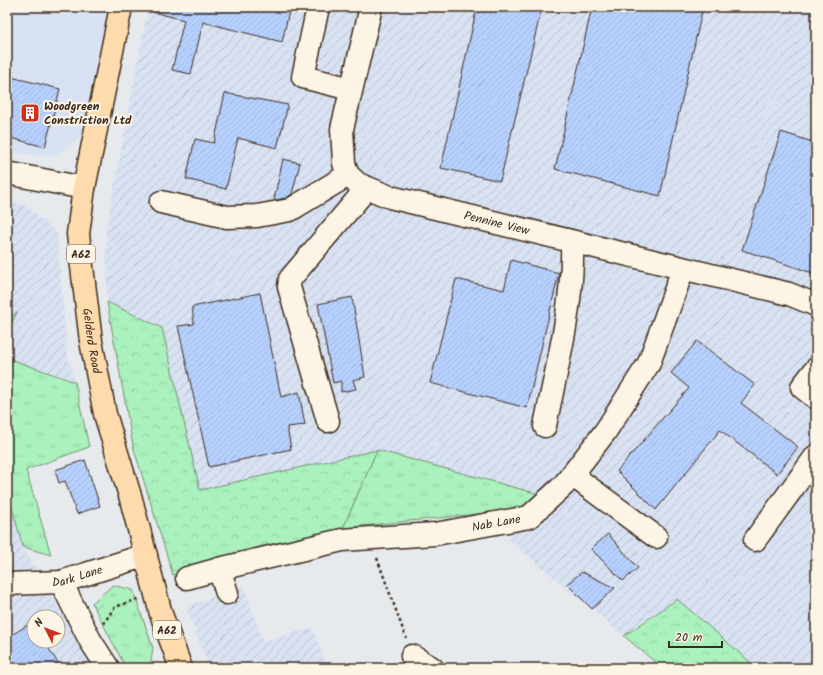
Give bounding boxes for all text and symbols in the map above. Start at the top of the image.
place label: Woodgreen Constriction Ltd [44,97,132,130]
building icon: Woodgreen Constriction Ltd [19,102,41,124]
street label: Pennine View [462,206,532,241]
road number: A62 [67,245,95,263]
street label: Gelderd Road [77,307,106,376]
street label: Nab Lane [471,510,523,537]
street label: Dark Lane [52,560,105,592]
north arrow [26,609,66,649]
text: N [30,614,48,632]
road number: A62 [153,621,181,639]
scale bar [669,623,722,649]
text: 20 m [675,628,703,647]

